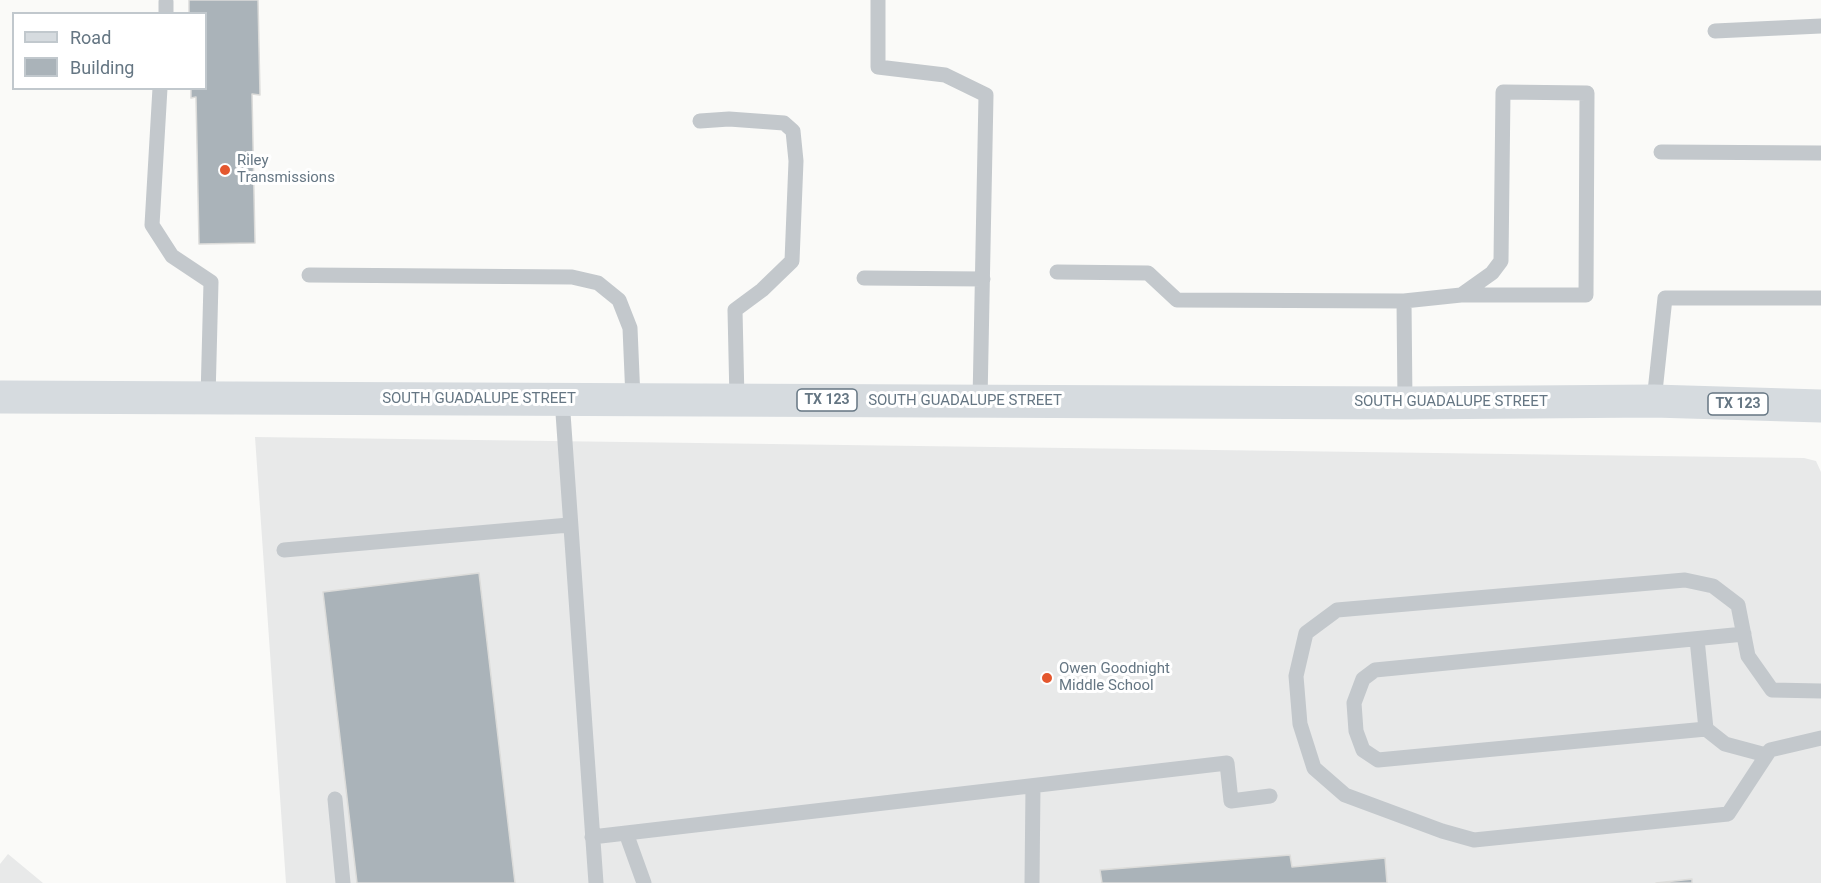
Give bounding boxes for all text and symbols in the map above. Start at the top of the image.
legend [12,12,207,90]
text: Road [70,27,111,48]
text: Building [70,57,134,78]
place label: Riley Transmissions [237,152,335,187]
marker: Riley Transmissions [218,163,232,177]
road number: TX 123 [797,389,857,411]
street label: SOUTH GUADALUPE STREET [382,390,576,408]
street label: SOUTH GUADALUPE STREET [868,392,1062,410]
street label: SOUTH GUADALUPE STREET [1354,393,1548,411]
road number: TX 123 [1708,393,1768,415]
place label: Owen Goodnight Middle School [1059,660,1170,695]
marker: Owen Goodnight Middle School [1040,671,1054,685]

